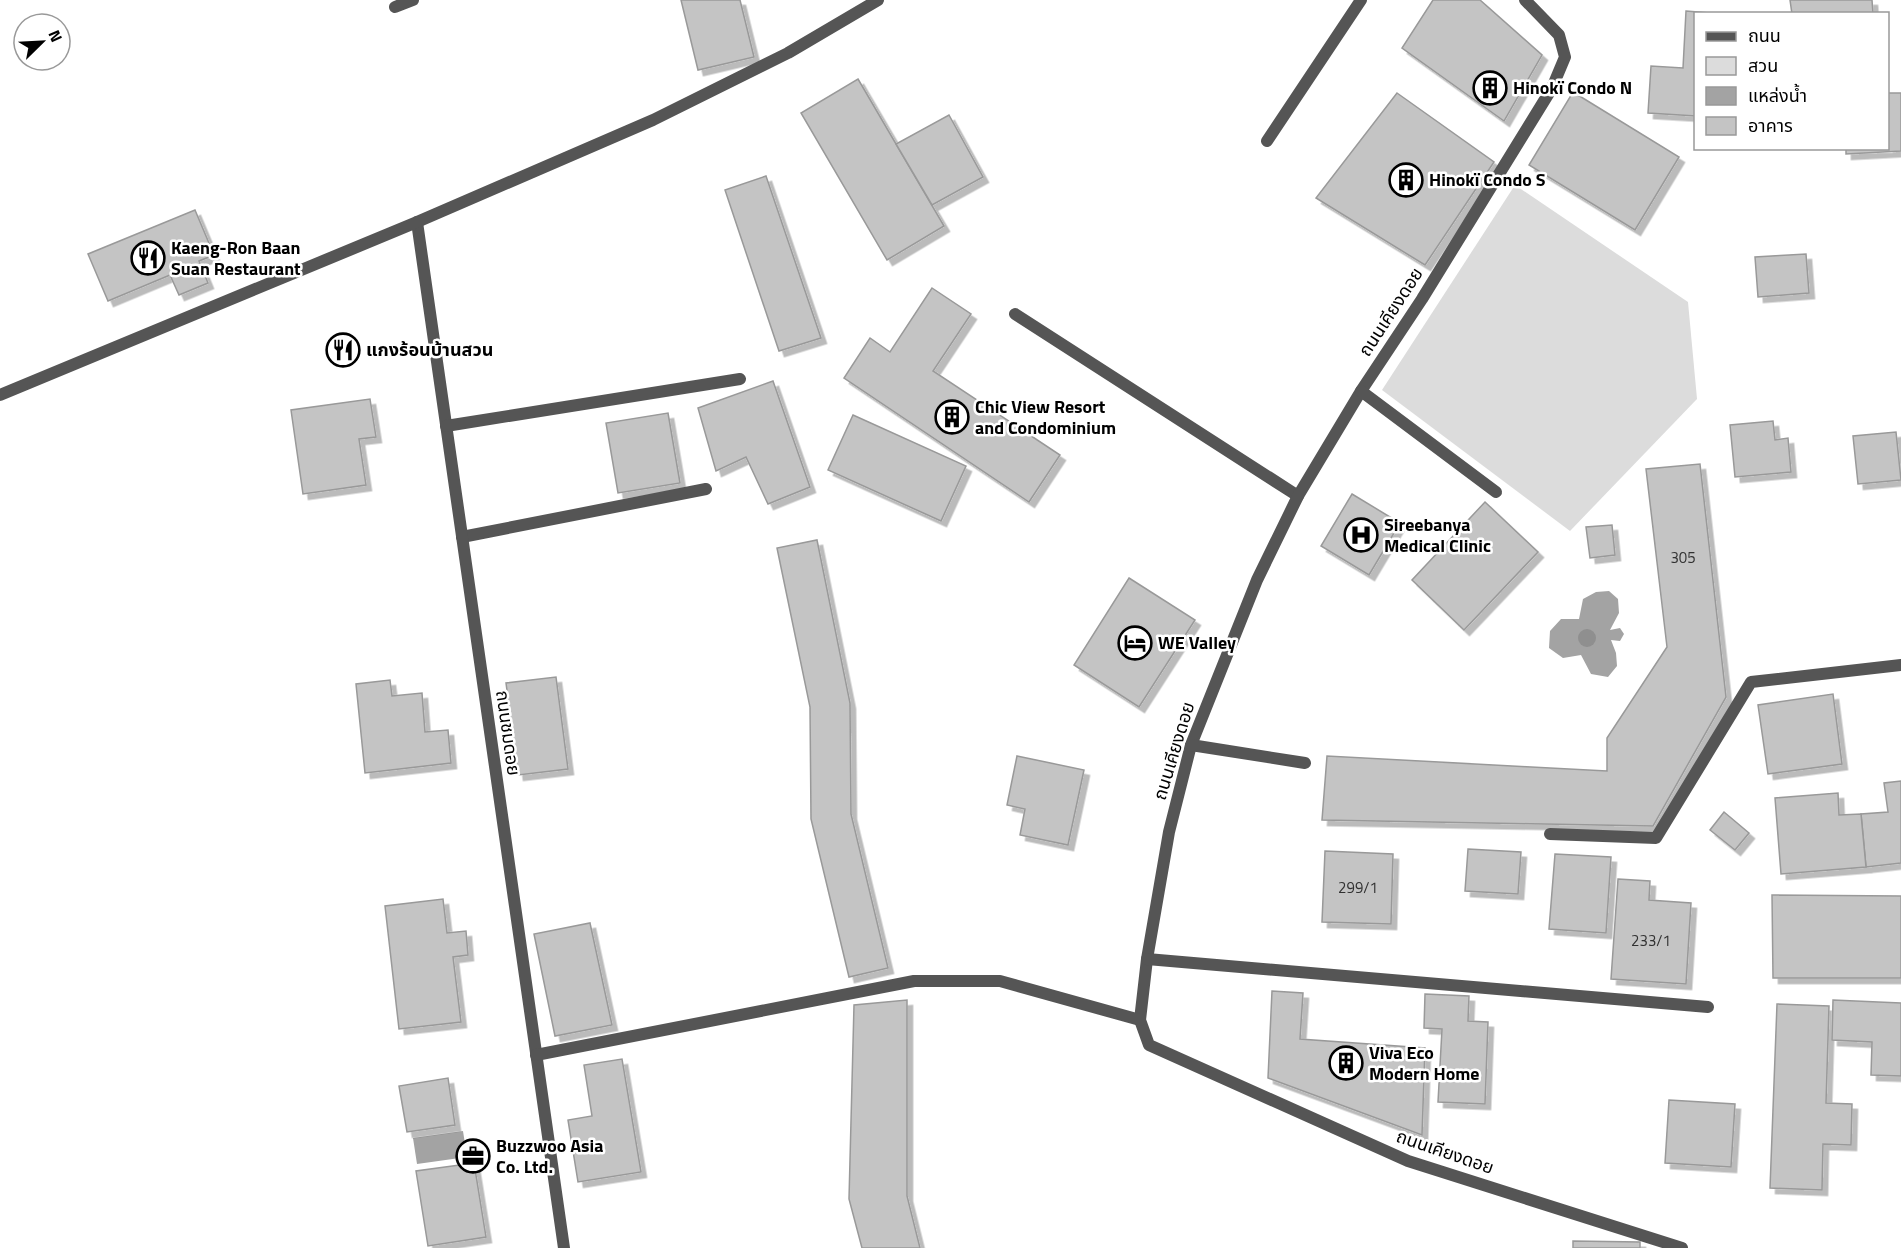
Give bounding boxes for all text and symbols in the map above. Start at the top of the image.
north arrow [12,12,72,72]
legend [1694,12,1889,150]
text: ถนน [1748,22,1781,49]
text: N [42,26,69,46]
text: สวน [1748,52,1778,79]
building icon: Hinokï Condo N [1472,70,1508,106]
place label: Hinokï Condo N [1513,74,1632,101]
text: แหล่งน้ำ [1748,82,1807,109]
text: อาคาร [1748,112,1793,139]
building icon: Hinokï Condo S [1388,162,1424,198]
place label: Hinokï Condo S [1429,166,1546,193]
place label: Kaeng-Ron Baan Suan Restaurant [171,234,301,282]
restaurant icon: Kaeng-Ron Baan Suan Restaurant [130,240,166,276]
street label: ถนนเคียงดอย [1352,262,1430,362]
restaurant icon: แกงร้อนบ้านสวน [325,332,361,368]
place label: แกงร้อนบ้านสวน [366,336,493,363]
place label: Chic View Resort and Condominium [975,393,1116,441]
building icon: Chic View Resort and Condominium [934,399,970,435]
place label: Sireebanya Medical Clinic [1384,511,1491,559]
hospital icon: Sireebanya Medical Clinic [1343,517,1379,553]
house number: 305 [1670,546,1696,569]
hotel icon: WE Valley [1117,625,1153,661]
place label: WE Valley [1158,629,1236,656]
street label: ถนนชมดอย [489,688,528,777]
street label: ถนนเคียงดอย [1146,698,1201,803]
house number: 299/1 [1338,876,1378,899]
house number: 233/1 [1631,929,1671,952]
place label: Viva Eco Modern Home [1369,1039,1480,1087]
building icon: Viva Eco Modern Home [1328,1045,1364,1081]
street label: ถนนเคียงดอย [1393,1122,1498,1181]
place label: Buzzwoo Asia Co. Ltd. [496,1132,603,1180]
office icon: Buzzwoo Asia Co. Ltd. [455,1138,491,1174]

